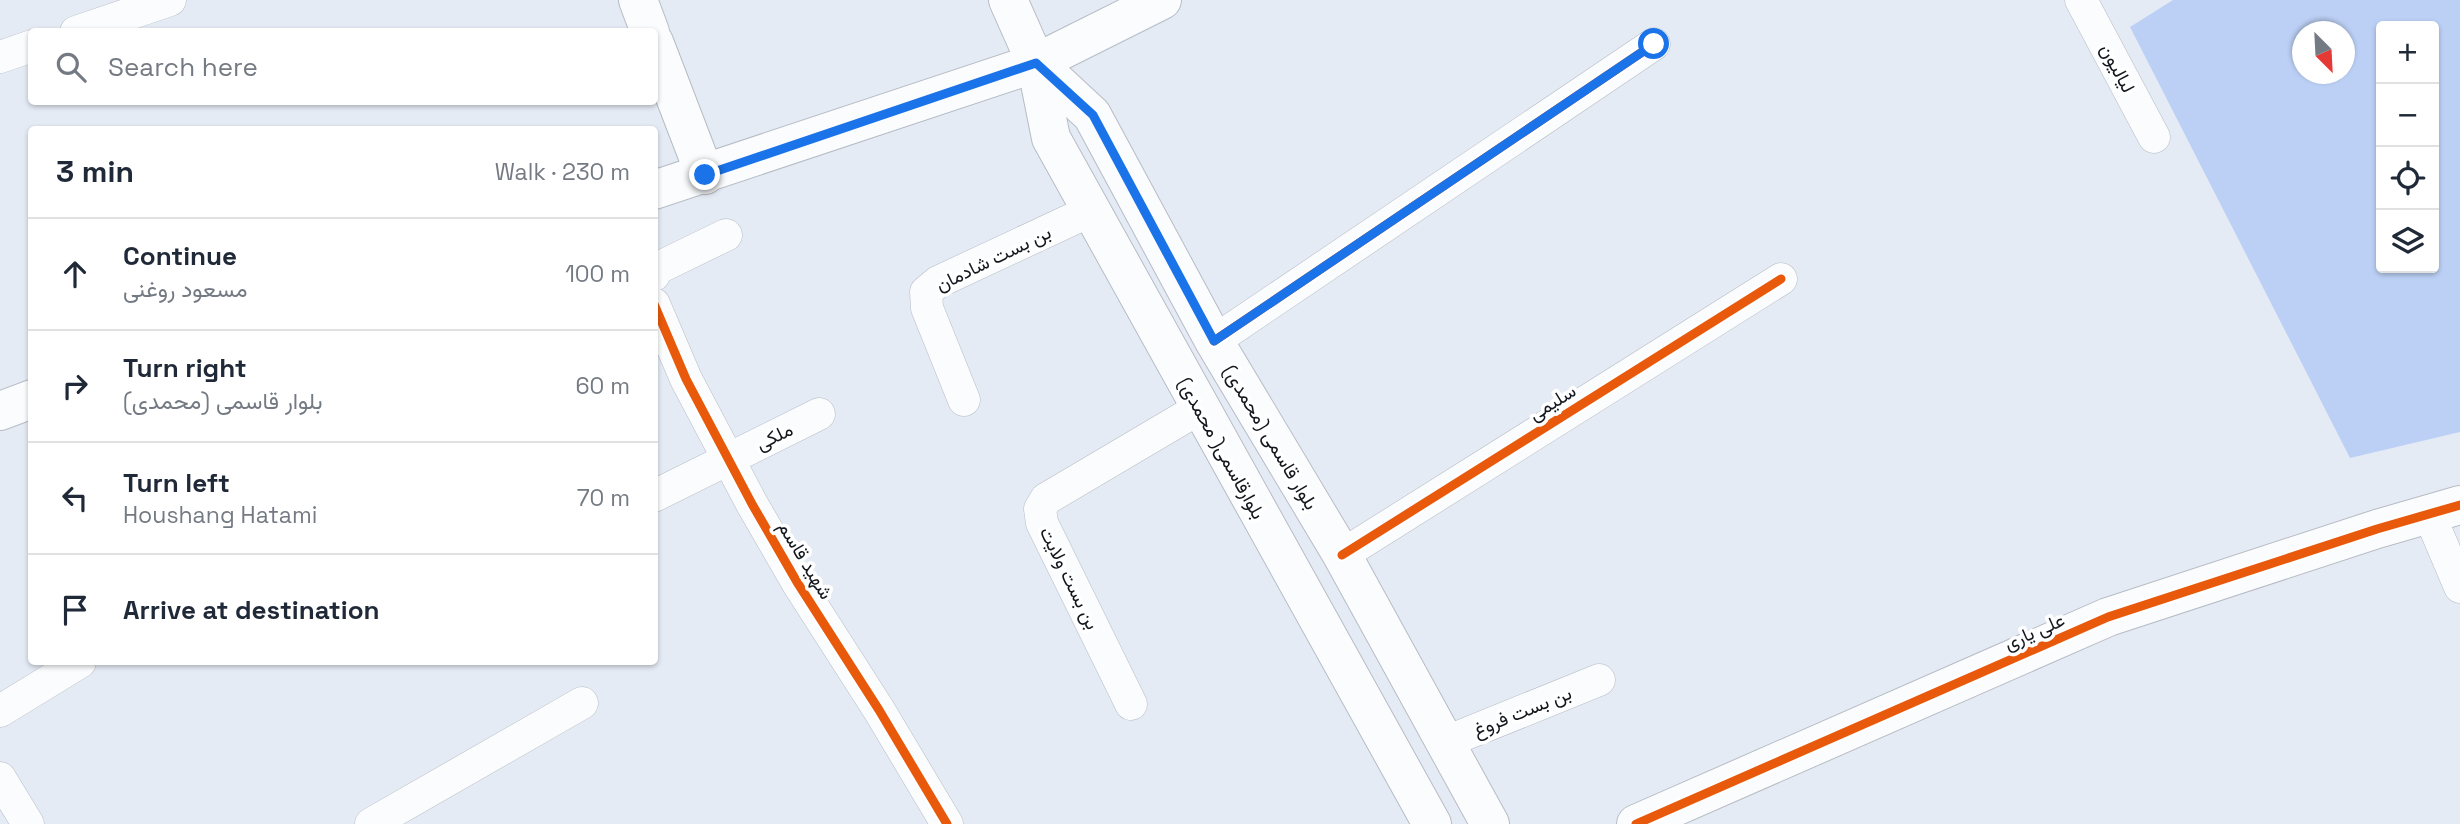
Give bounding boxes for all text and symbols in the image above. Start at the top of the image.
north arrow [2292,21,2355,84]
map controls [2376,21,2439,273]
button: + [2376,21,2439,84]
search box [28,28,658,105]
route start [1638,28,1669,59]
street label: لیالیون [2094,39,2141,97]
icon: search [52,48,90,86]
text: Search here [108,50,258,84]
button: − [2376,84,2439,147]
button: locate [2376,147,2439,210]
text: 3 min [56,152,134,191]
text: Walk · 230 m [495,157,630,187]
route end [689,159,720,190]
button: layers [2376,210,2439,273]
street label: بن بست شادمان [931,220,1055,297]
text: Continue [123,239,237,273]
icon: ahead [56,255,94,293]
text: 100 m [565,259,630,289]
text: مسعود روغنی [123,274,247,304]
text: Turn right [123,351,247,385]
street label: بلوار قاسمی (محمدی) [1217,360,1324,514]
icon: right [56,367,94,405]
text: 60 m [575,371,630,401]
street label: بلوارقاسمی( محمدی) [1172,373,1271,524]
street label: سلیمی [1524,378,1581,427]
text: بلوار قاسمی (محمدی) [123,386,322,416]
street label: ملکی [752,417,797,456]
text: Turn left [123,466,230,500]
icon: left [56,479,94,517]
text: 70 m [577,483,630,513]
text: Houshang Hatami [123,500,317,530]
street label: شهید قاسم [772,517,839,604]
street label: بن بست ولایت [1034,523,1105,634]
icon: arrive [56,591,94,629]
text: Arrive at destination [123,593,380,627]
street label: علی یاری [2000,607,2069,656]
street label: بن بست فروغ [1469,680,1575,743]

